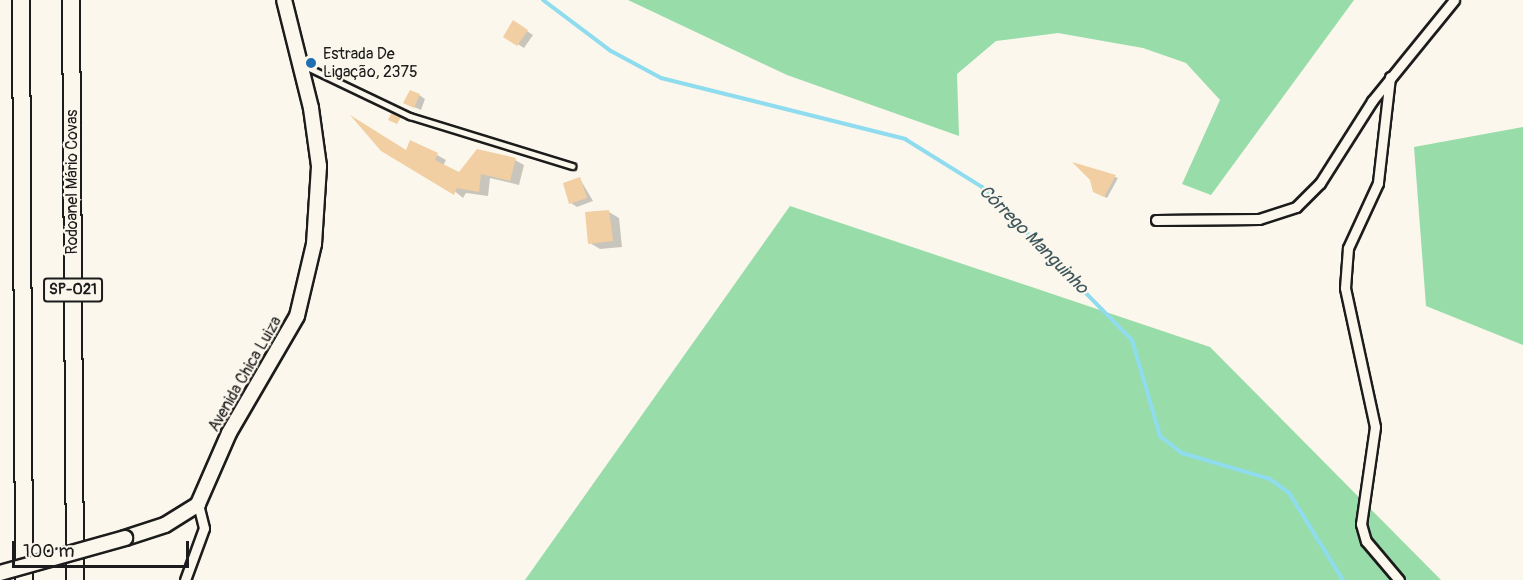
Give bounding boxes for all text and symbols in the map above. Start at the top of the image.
place label: Estrada De Ligação, 2375 [323,44,418,82]
marker: Estrada De Ligação, 2375 [304,56,318,70]
street label: Rodoanel Mário Covas [62,109,82,255]
water label: Córrego Manguinho [974,181,1092,299]
road number: SP-021 [43,278,103,302]
street label: Avenida Chica Luiza [204,313,286,435]
scale bar [15,529,192,567]
text: 100 m [23,540,75,563]

